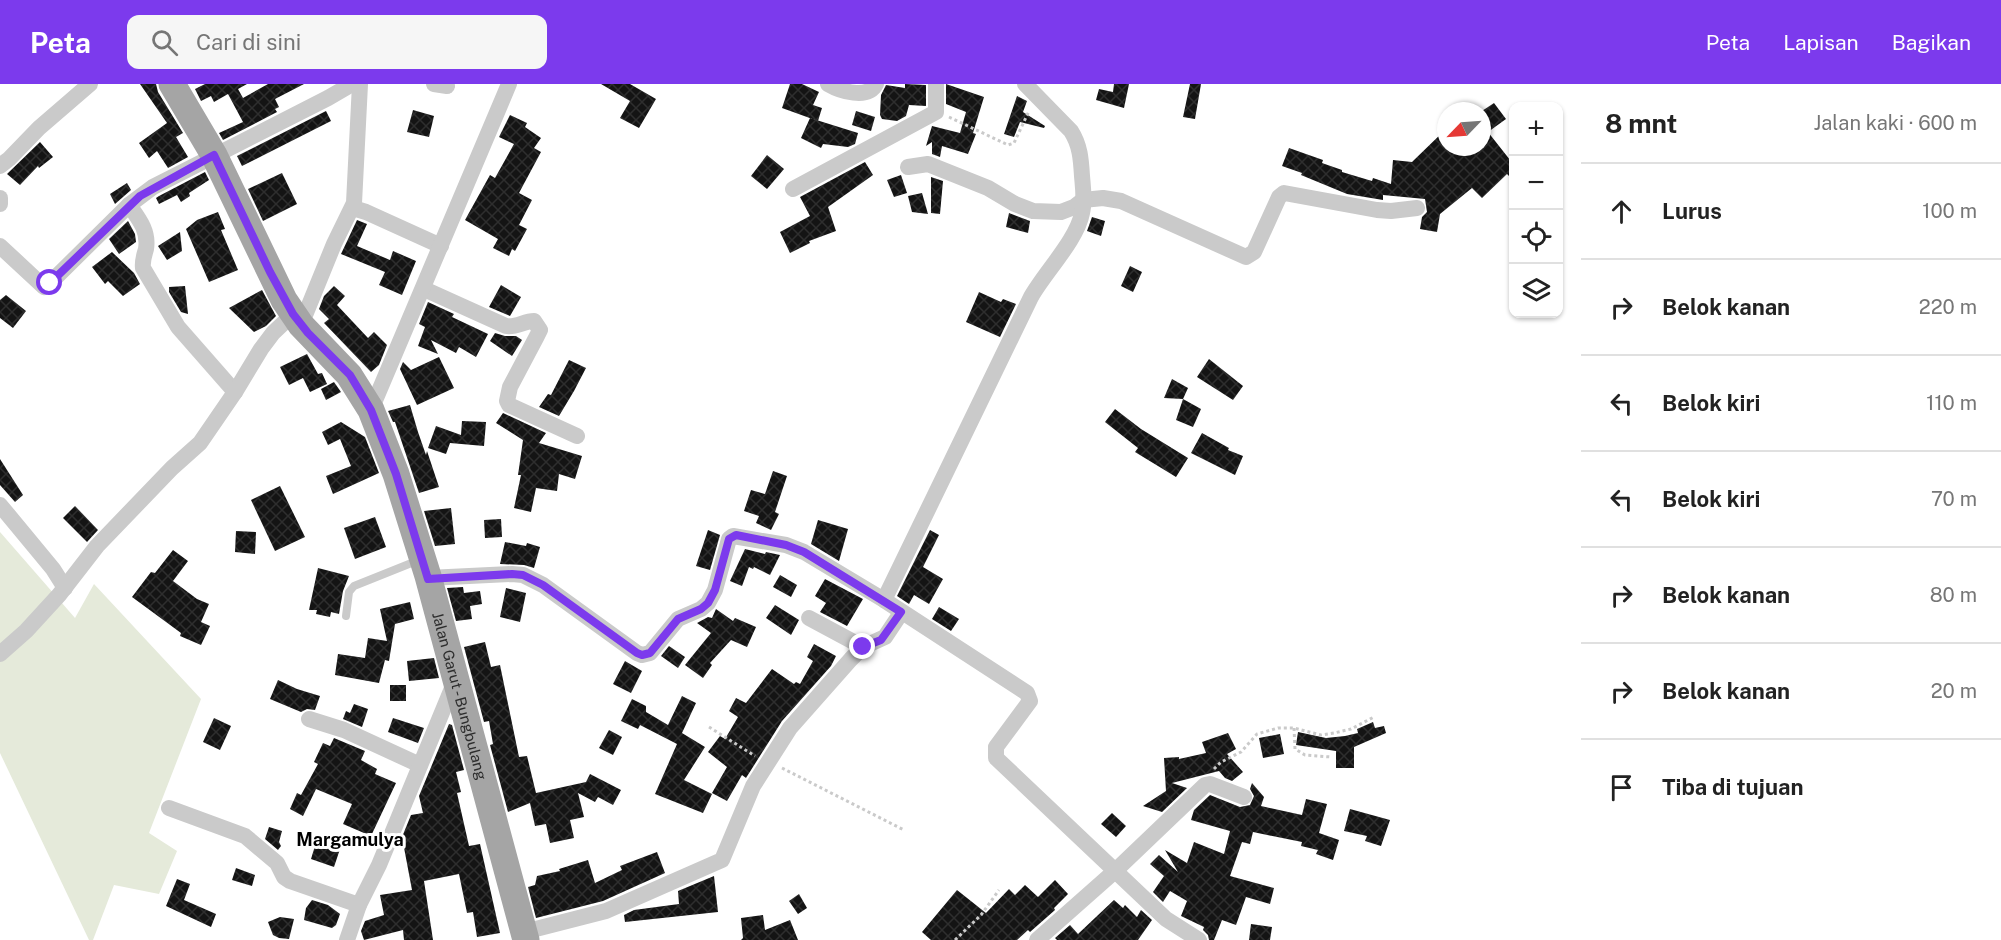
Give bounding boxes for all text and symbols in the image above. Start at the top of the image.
search box [127,15,547,69]
text: Peta [30,26,91,59]
icon: search [148,26,181,59]
text: Cari di sini [196,29,301,55]
text: Peta [1706,30,1750,55]
text: Lapisan [1783,30,1859,55]
text: Bagikan [1892,30,1971,55]
north arrow [1437,102,1491,156]
map controls [1509,102,1563,318]
button: + [1509,102,1563,156]
text: 8 mnt [1605,108,1677,139]
text: Jalan kaki · 600 m [1814,111,1977,135]
button: − [1509,156,1563,210]
icon: ahead [1605,195,1638,228]
text: Lurus [1662,198,1722,224]
text: 100 m [1922,199,1977,223]
button: locate [1509,210,1563,264]
button: layers [1509,264,1563,318]
route start [36,269,62,295]
icon: right [1605,291,1638,324]
text: Belok kanan [1662,294,1790,320]
text: 220 m [1919,295,1977,319]
icon: left [1605,387,1638,420]
text: Belok kiri [1662,390,1760,416]
text: 110 m [1926,391,1977,415]
icon: left [1605,483,1638,516]
text: Belok kiri [1662,486,1760,512]
text: 70 m [1931,487,1977,511]
icon: right [1605,579,1638,612]
text: Belok kanan [1662,582,1790,608]
text: 80 m [1930,583,1977,607]
street label: Jalan Garut - Bungbulang [430,610,491,782]
route end [849,633,875,659]
icon: right [1605,675,1638,708]
text: Belok kanan [1662,678,1790,704]
text: 20 m [1931,679,1977,703]
icon: arrive [1605,771,1638,804]
text: Tiba di tujuan [1662,774,1803,800]
district label: Margamulya [296,829,404,850]

